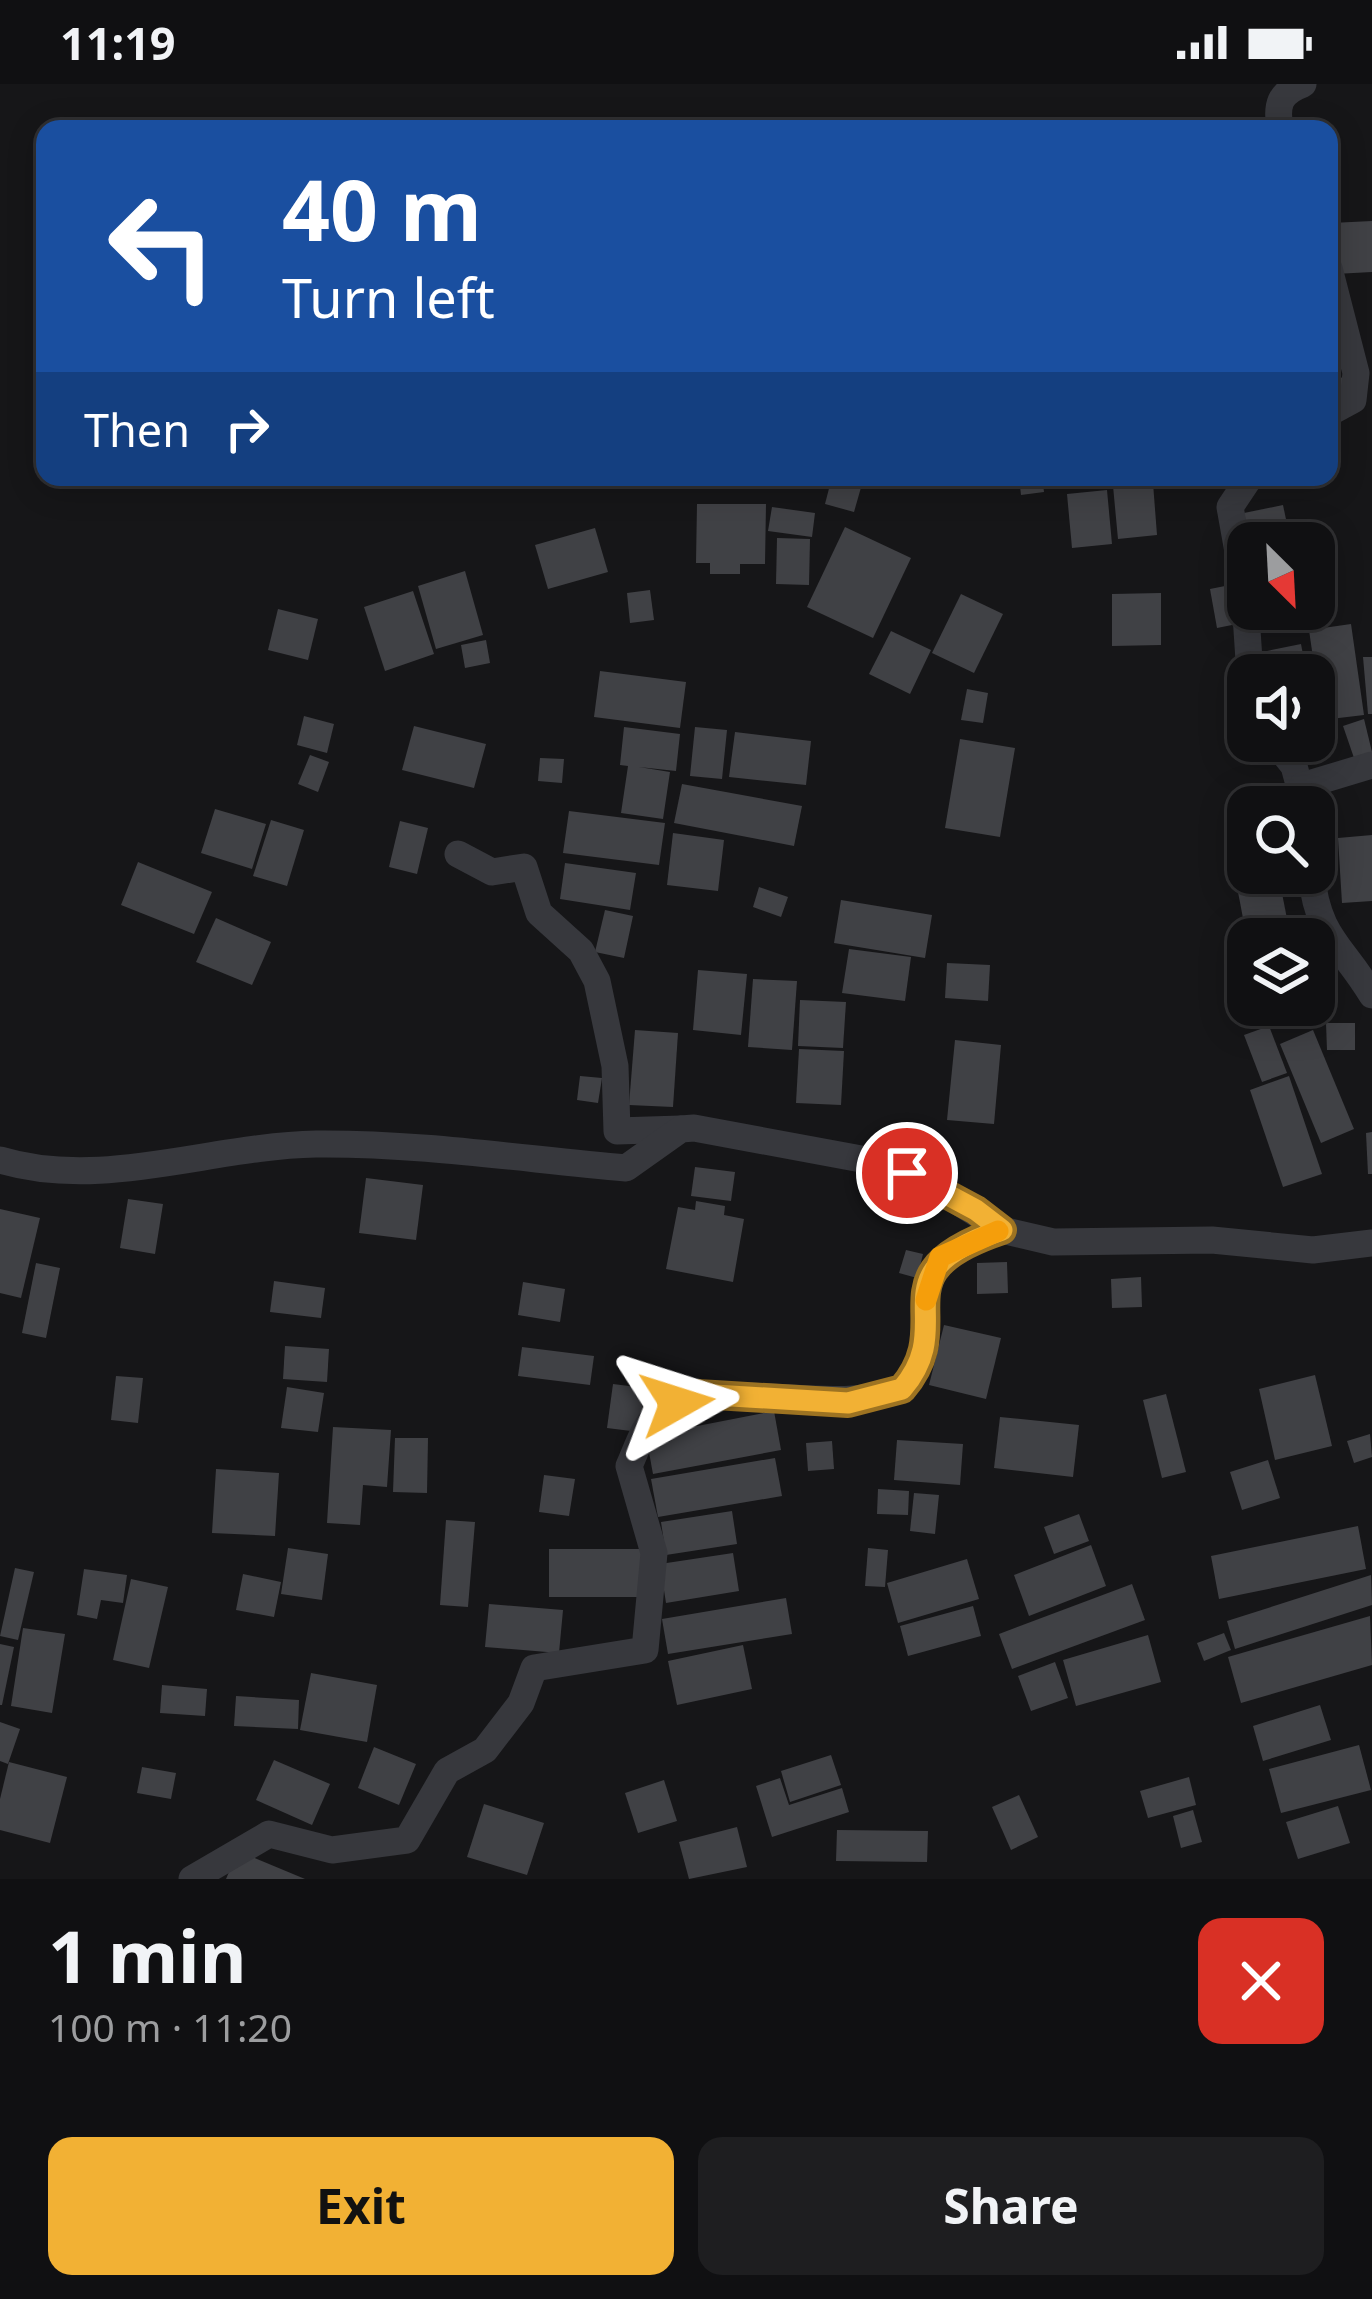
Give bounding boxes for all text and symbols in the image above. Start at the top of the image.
text: 11:19 [60,12,176,73]
text: 40 m [282,151,482,266]
icon: left [84,168,240,324]
text: Turn left [282,260,495,334]
icon: right [214,396,280,462]
text: Then [84,399,190,460]
north arrow [1227,522,1335,630]
map controls [1227,522,1335,1026]
button: sound [1227,654,1335,762]
button: search [1227,786,1335,894]
button: layers [1227,918,1335,1026]
pin [856,1122,958,1224]
icon: arrive [874,1140,940,1206]
position arrow [614,1340,740,1466]
text: 1 min [48,1906,246,2004]
button: close [1198,1918,1324,2044]
text: 100 m · 11:20 [48,2000,292,2053]
button: Exit [48,2137,674,2275]
button: Share [698,2137,1324,2275]

